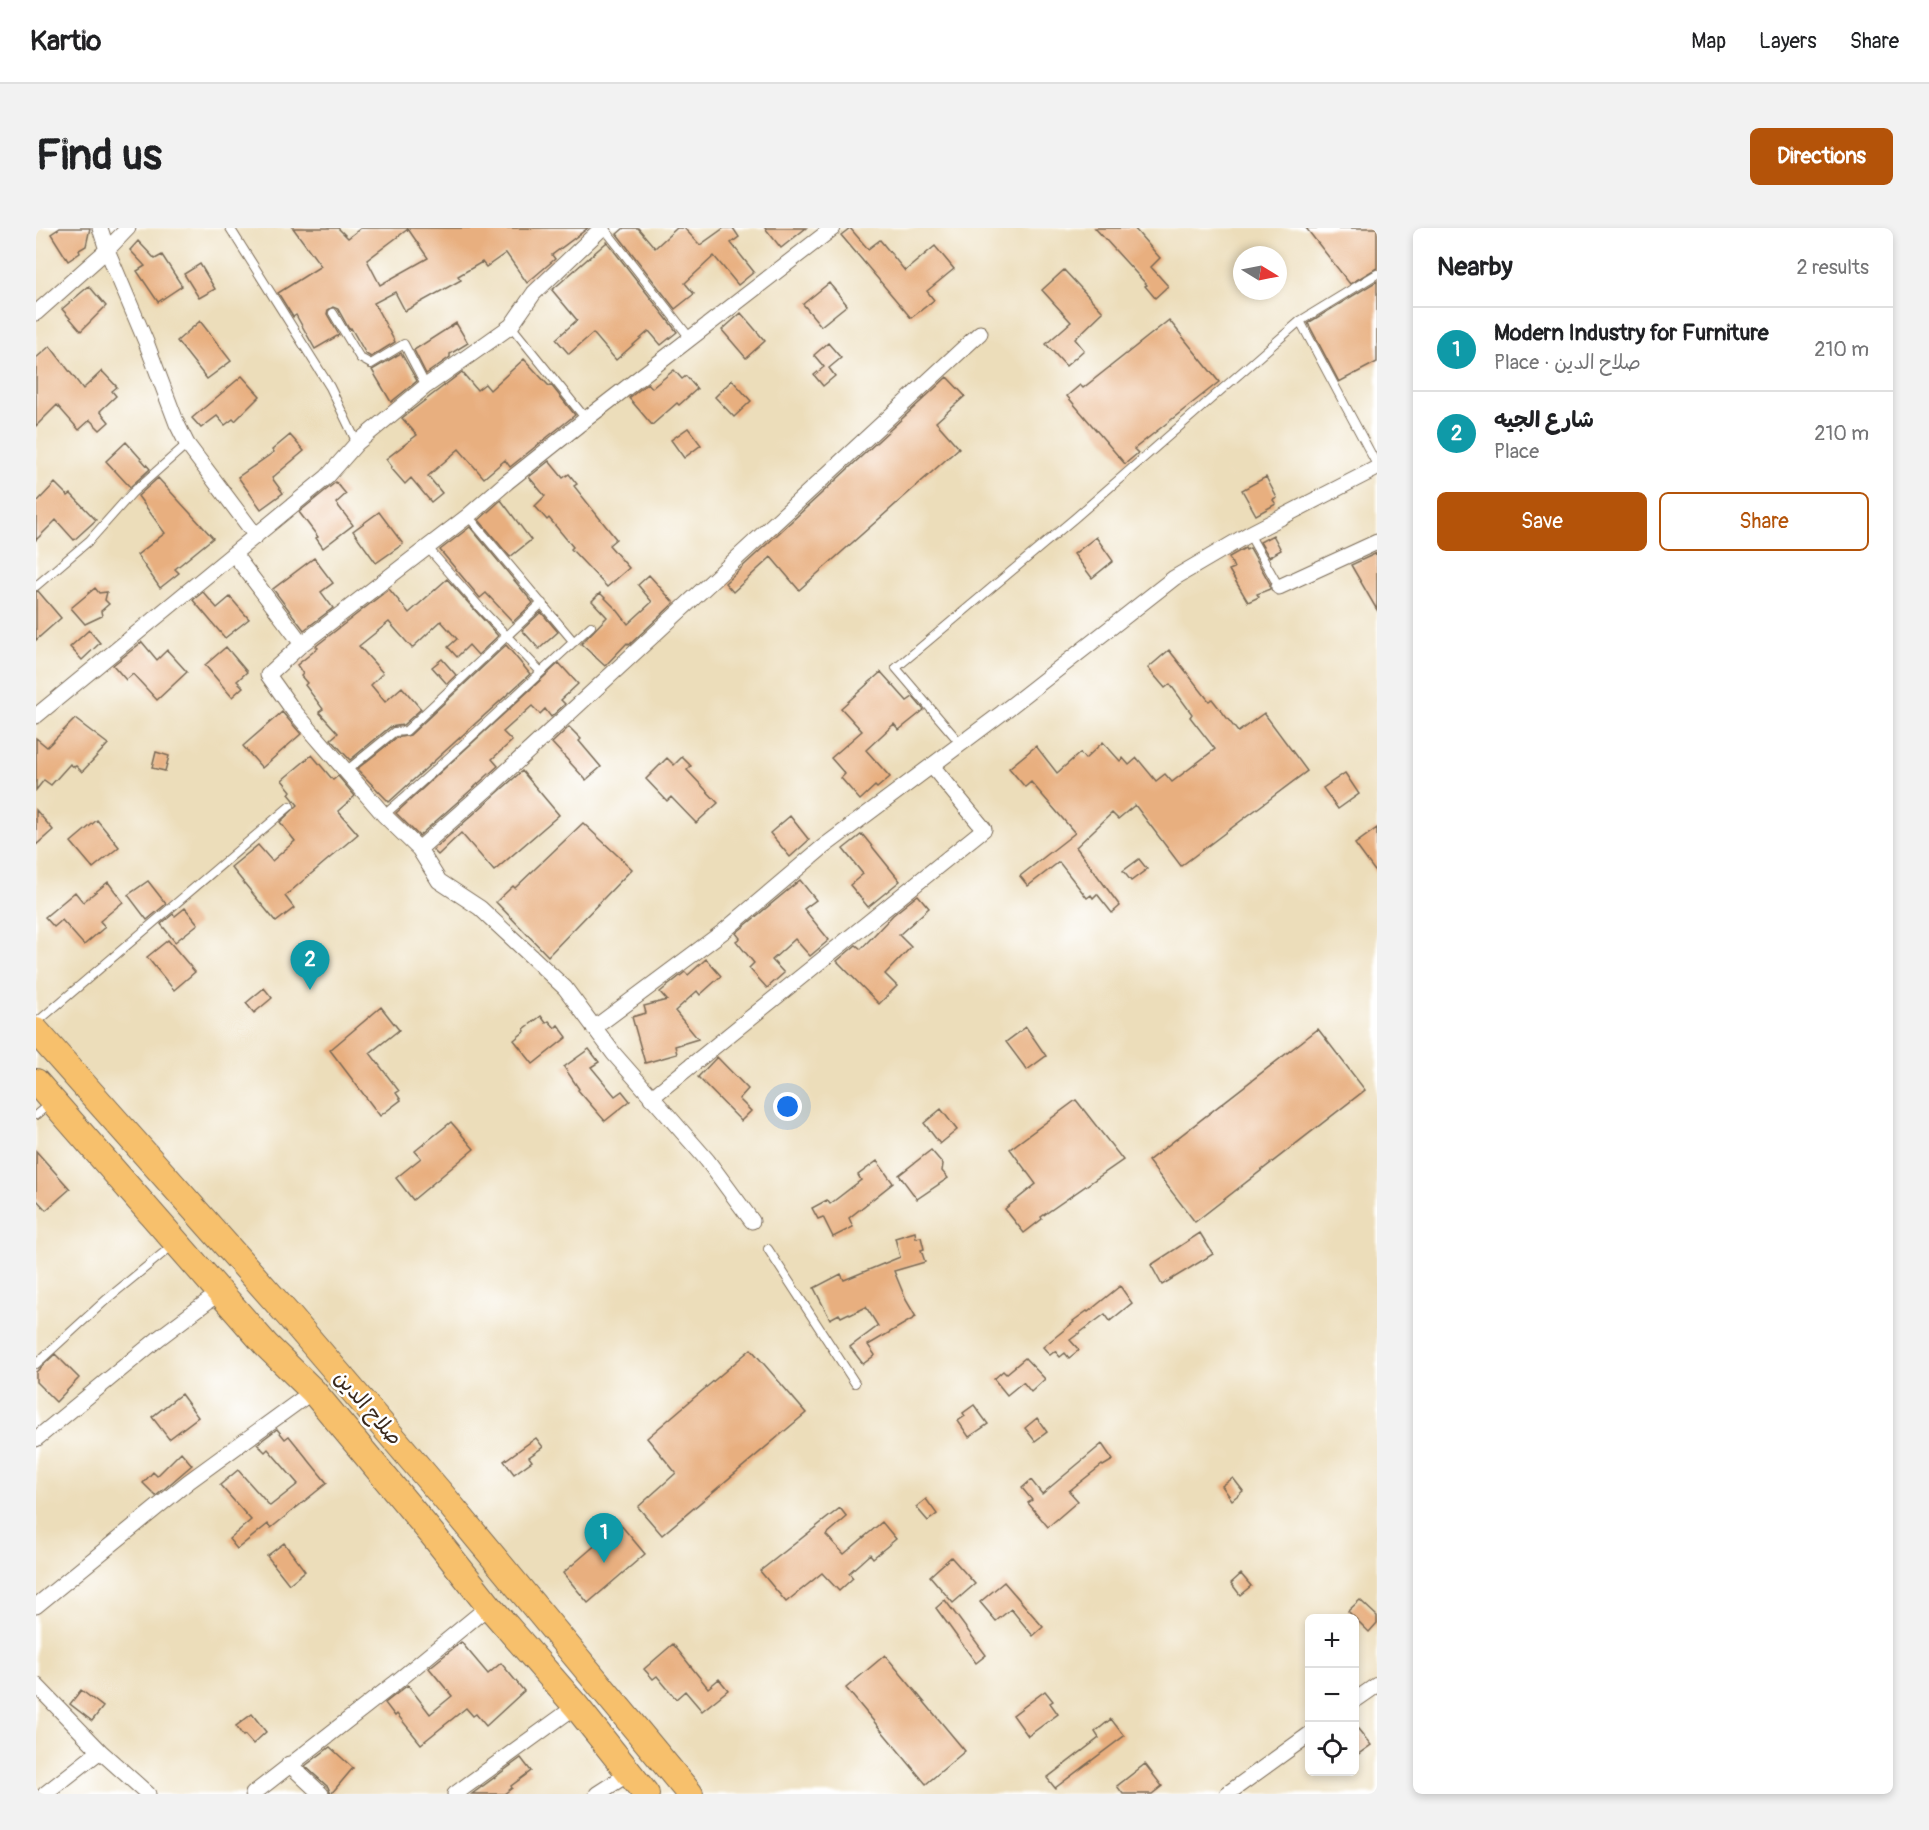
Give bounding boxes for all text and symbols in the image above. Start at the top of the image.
text: Kartio [30,24,101,59]
text: Map [1691,28,1726,55]
text: Layers [1759,28,1817,55]
text: Share [1850,28,1899,55]
button: Directions [1750,128,1893,185]
text: Find us [36,130,162,182]
north arrow [1233,246,1287,300]
text: Nearby [1437,251,1513,283]
text: 2 results [1797,255,1869,280]
text: Modern Industry for Furniture [1494,319,1769,347]
text: 1 [1453,337,1460,362]
text: 210 m [1814,337,1869,362]
text: Place · صلاح الدين [1494,350,1641,375]
text: شارع الجيه [1494,406,1594,434]
text: 2 [1451,421,1462,446]
text: 210 m [1814,421,1869,446]
text: Place [1494,439,1539,464]
button: Save [1437,492,1647,551]
button: Share [1659,492,1869,551]
pin: 2 [290,940,330,990]
your location [773,1092,802,1121]
street label: صلاح الدين [328,1365,408,1451]
pin: 1 [584,1514,624,1563]
map controls [1305,1614,1359,1776]
button: + [1305,1614,1359,1668]
button: − [1305,1668,1359,1722]
button: locate [1305,1722,1359,1776]

